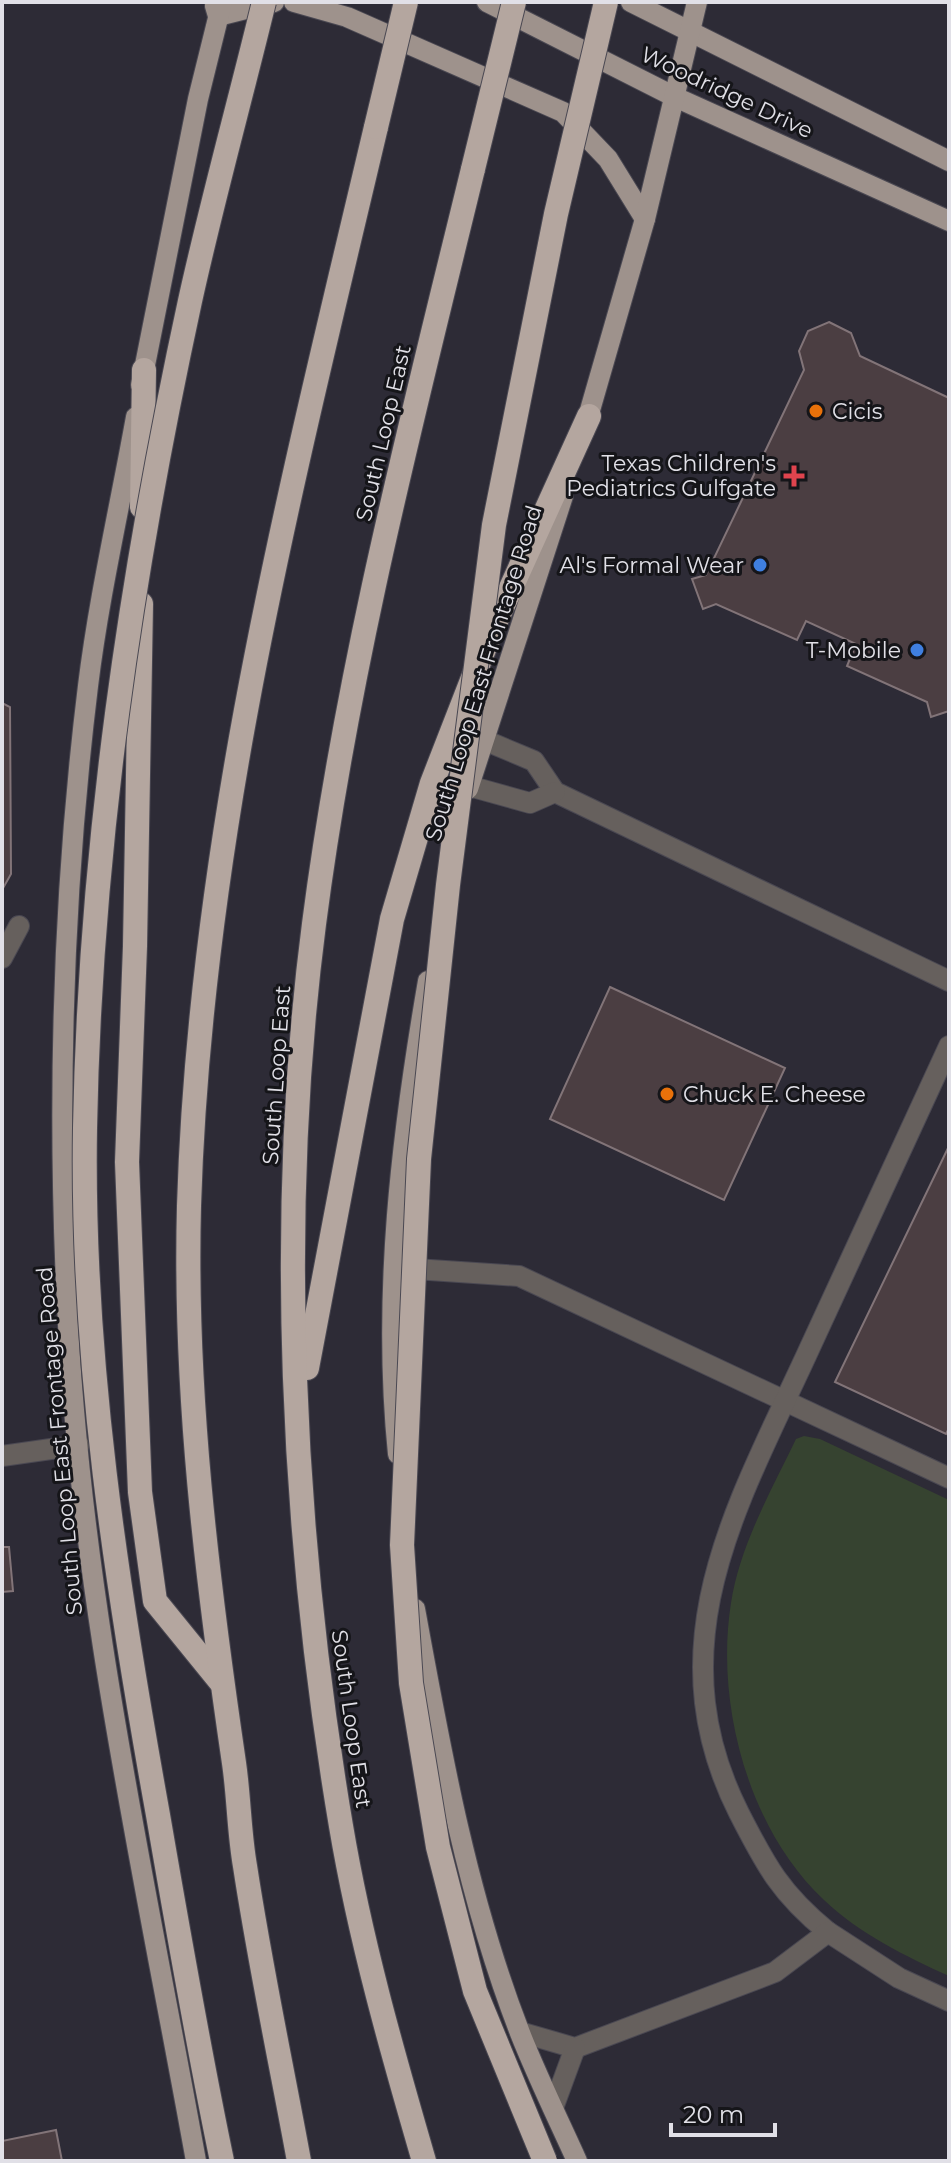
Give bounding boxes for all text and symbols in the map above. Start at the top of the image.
street label: Woodridge Drive [636,41,817,144]
street label: South Loop East [350,342,417,524]
place label: Cicis [832,398,883,425]
marker: Cicis [807,402,825,420]
place label: Texas Children's Pediatrics Gulfgate [566,450,776,502]
marker: Texas Children's Pediatrics Gulfgate [783,465,805,487]
street label: South Loop East Frontage Road [419,502,548,844]
place label: Al's Formal Wear [559,552,744,579]
marker: Al's Formal Wear [751,556,769,574]
place label: T-Mobile [806,637,901,664]
marker: T-Mobile [908,641,926,659]
street label: South Loop East [257,984,296,1166]
place label: Chuck E. Cheese [683,1081,866,1108]
marker: Chuck E. Cheese [658,1085,676,1103]
street label: South Loop East Frontage Road [31,1266,88,1616]
street label: South Loop East [326,1628,377,1810]
scale bar [671,2087,775,2137]
text: 20 m [683,2100,744,2129]

